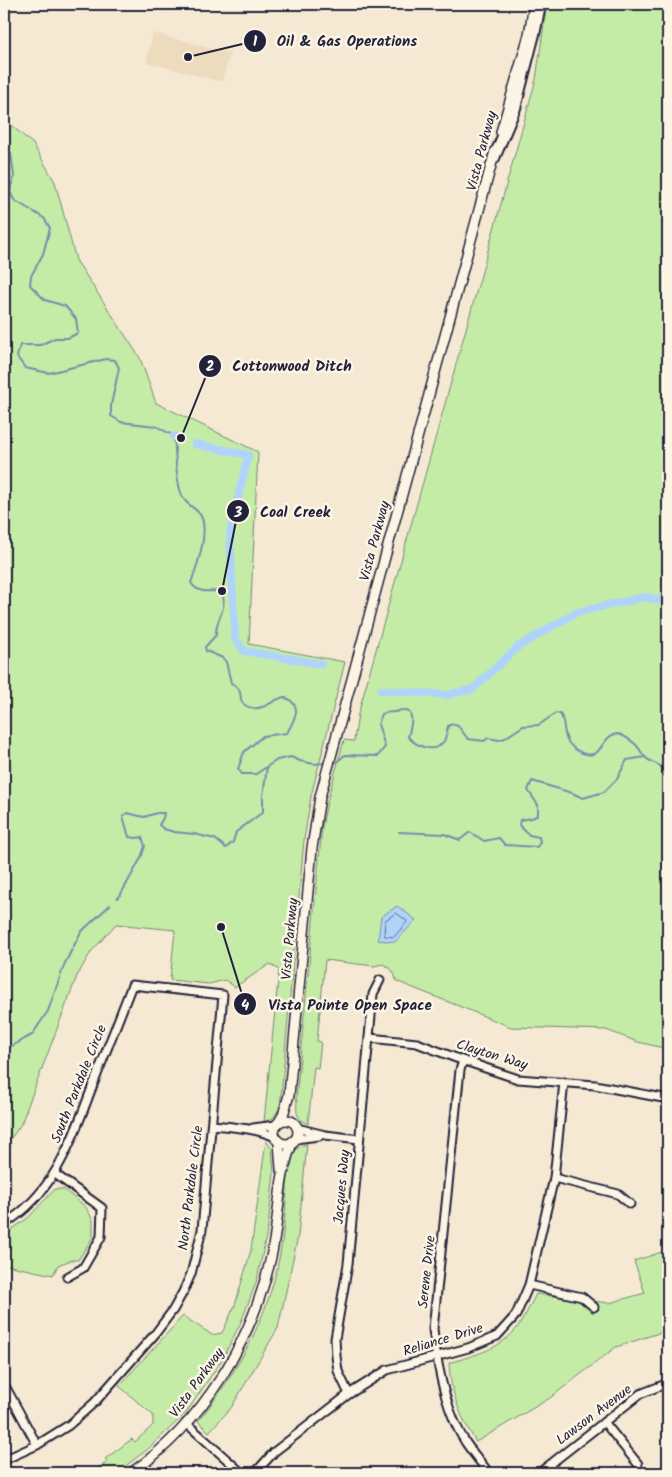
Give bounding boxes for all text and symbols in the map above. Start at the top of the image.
callout: Oil & Gas Operations [242,26,427,56]
text: 1 [253,30,258,54]
text: Oil & Gas Operations [277,30,417,54]
street label: Vista Parkway [461,108,503,194]
callout: Cottonwood Ditch [197,351,362,381]
text: 2 [206,355,215,379]
text: Cottonwood Ditch [232,355,352,379]
callout: Coal Creek [225,496,341,526]
street label: Vista Parkway [354,498,396,584]
text: 3 [233,501,242,525]
text: Coal Creek [260,501,331,525]
street label: Vista Parkway [275,897,305,981]
callout: Vista Pointe Open Space [233,989,442,1019]
text: 4 [241,994,249,1018]
text: Vista Pointe Open Space [268,994,432,1018]
street label: South Parkdale Circle [45,1021,113,1146]
street label: Clayton Way [453,1034,531,1076]
street label: North Parkdale Circle [172,1124,210,1252]
street label: Jacques Way [328,1148,356,1225]
street label: Serene Drive [412,1234,442,1310]
street label: Reliance Drive [400,1317,486,1363]
street label: Vista Parkway [164,1343,230,1423]
street label: Lawson Avenue [551,1379,637,1451]

